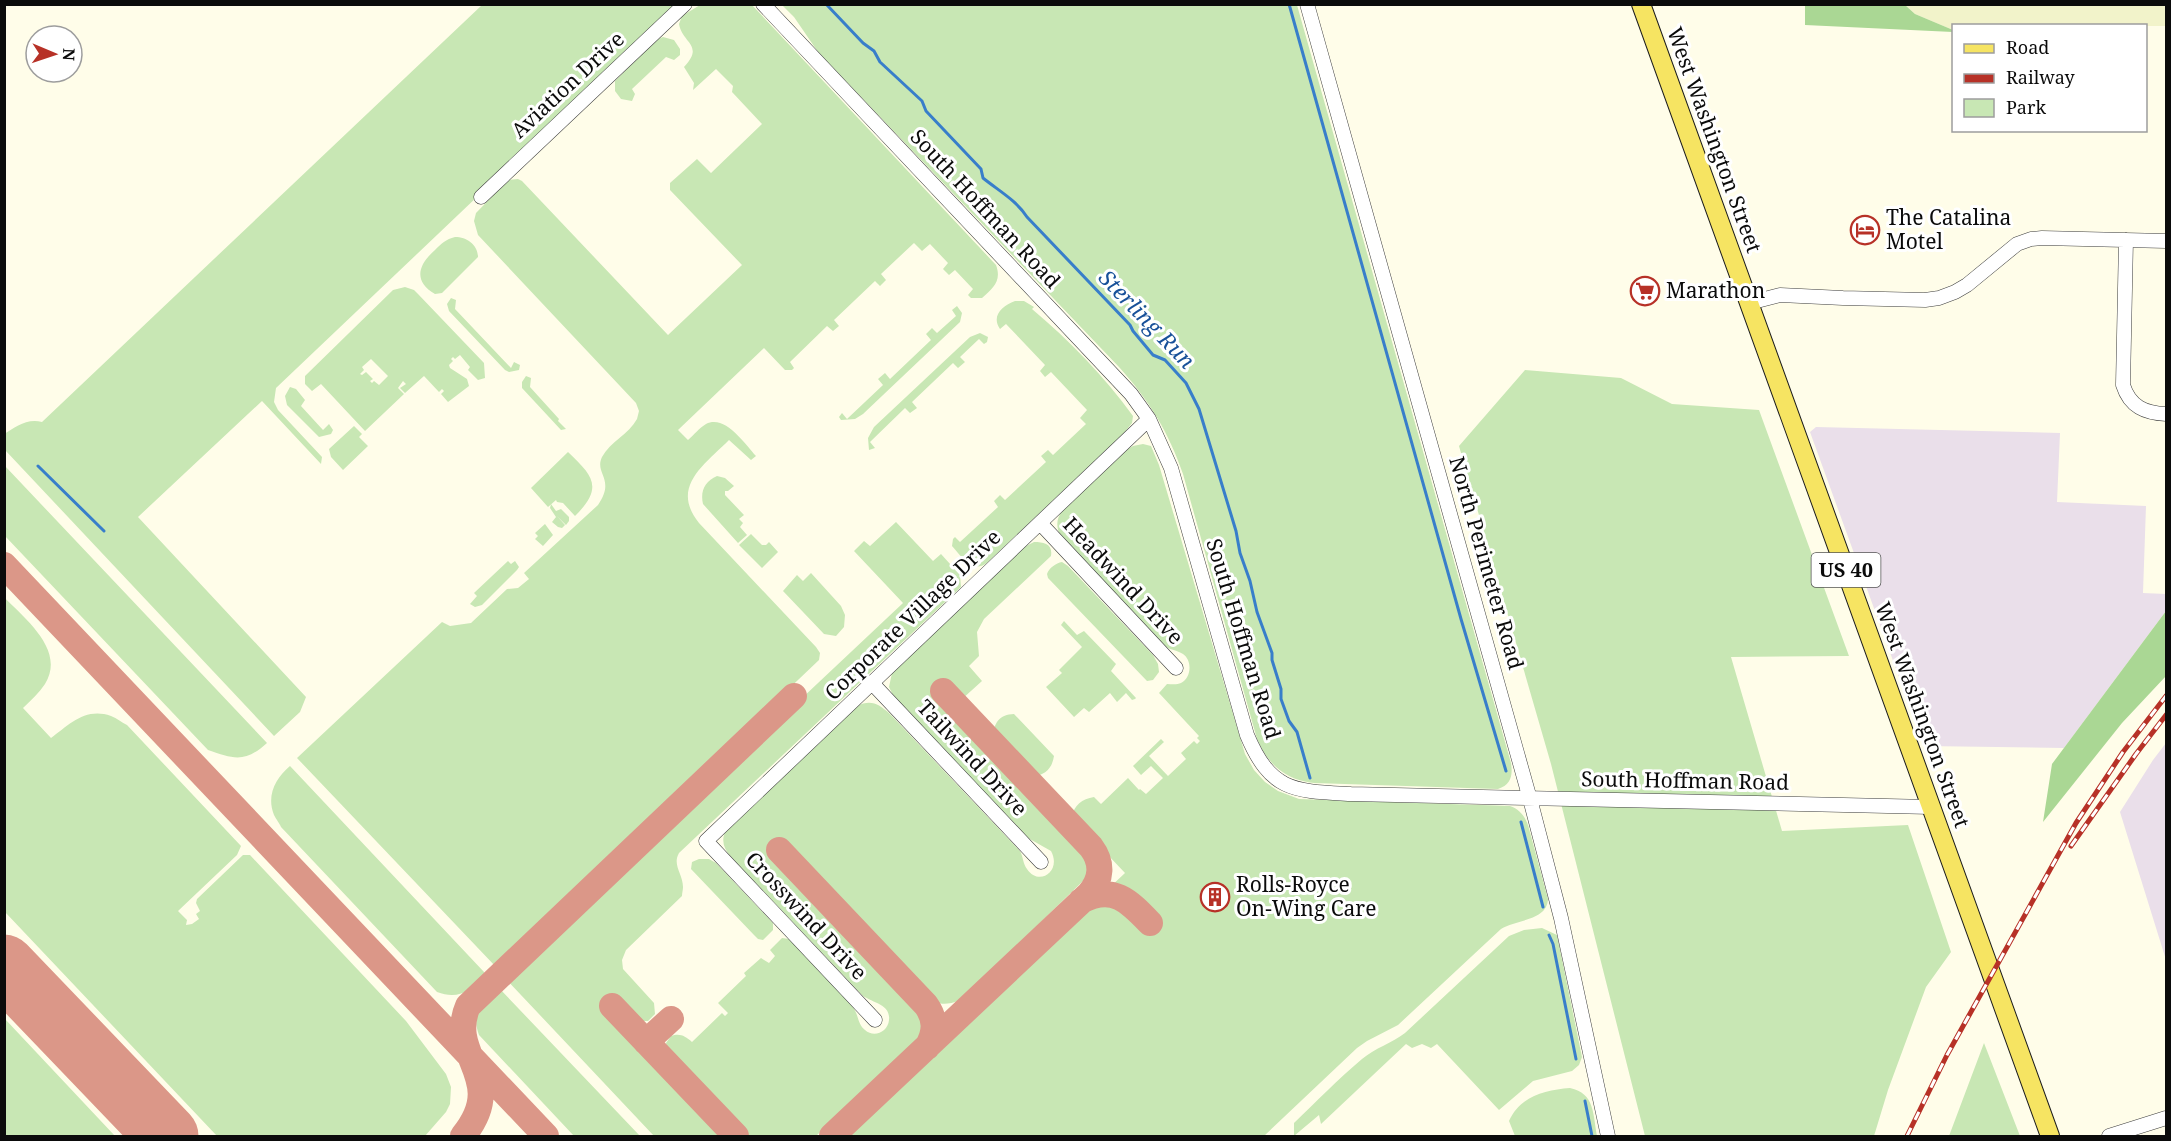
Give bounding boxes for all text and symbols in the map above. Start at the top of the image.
street label: West Washington Street [1661,23,1769,256]
north arrow [24,24,84,84]
legend [1952,24,2147,132]
street label: Aviation Drive [505,25,630,144]
text: Road [2006,35,2049,59]
text: N [58,48,80,62]
text: Railway [2006,65,2076,89]
text: Park [2006,95,2046,119]
street label: South Hoffman Road [905,123,1067,294]
place label: The Catalina Motel [1886,203,2011,255]
hotel icon: The Catalina Motel [1849,214,1881,246]
water label: Sterling Run [1093,262,1203,374]
supermarket icon: Marathon [1629,275,1661,307]
place label: Marathon [1666,276,1765,304]
street label: North Perimeter Road [1443,453,1531,673]
street label: Headwind Drive [1057,511,1190,650]
street label: Corporate Village Drive [818,523,1006,706]
street label: South Hoffman Road [1200,535,1288,742]
road number: US 40 [1812,553,1880,587]
street label: West Washington Street [1869,598,1977,831]
street label: Tailwind Drive [912,693,1034,821]
street label: South Hoffman Road [1581,764,1789,796]
street label: Crosswind Drive [740,845,874,986]
place label: Rolls-Royce On-Wing Care [1236,870,1377,922]
building icon: Rolls-Royce On-Wing Care [1199,881,1231,913]

